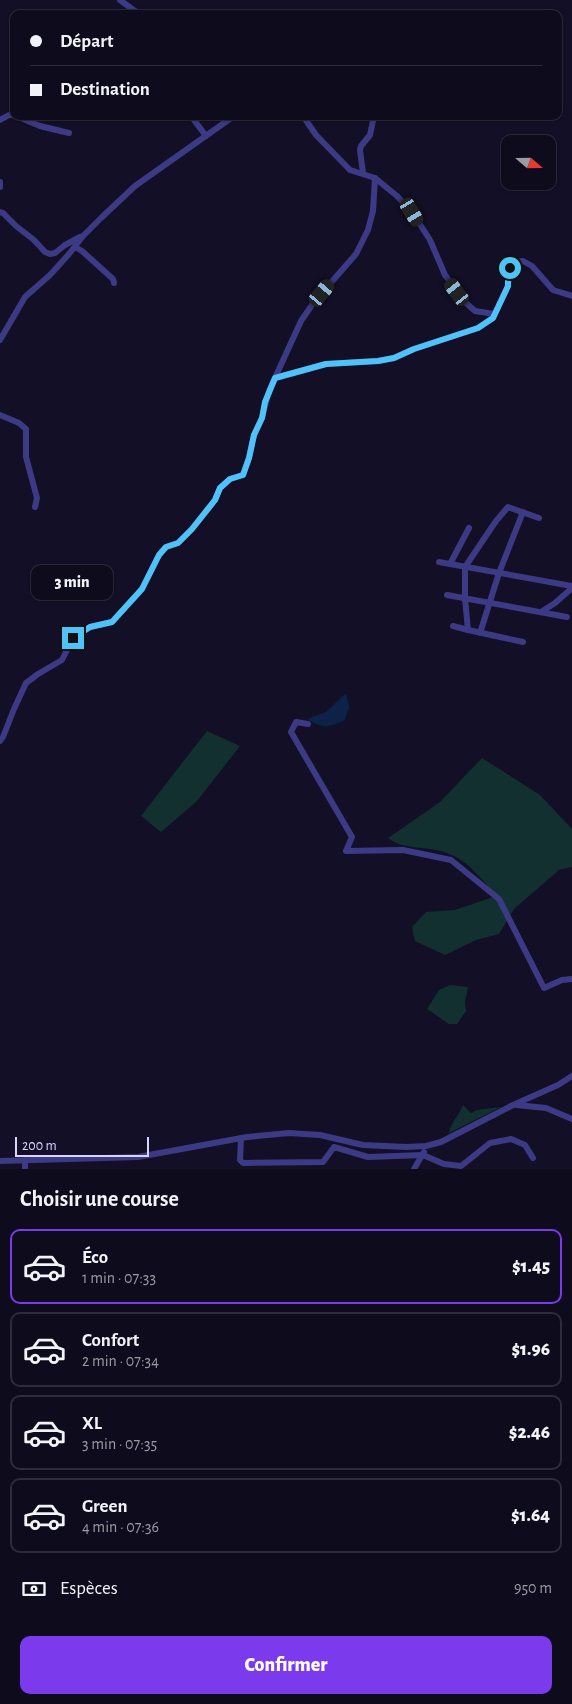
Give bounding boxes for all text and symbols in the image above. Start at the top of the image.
text: Départ [60,32,113,51]
text: Destination [60,80,150,99]
north arrow [501,135,556,190]
map controls [501,135,556,190]
car [397,195,426,229]
route start [499,257,521,279]
car [441,276,472,308]
car [306,277,337,309]
callout: 3 min [32,566,114,600]
text: 3 min [54,574,90,590]
route end [62,627,84,649]
scale bar [15,1134,149,1157]
text: 200 m [22,1139,57,1153]
text: Choisir une course [20,1188,179,1210]
icon: car [22,1244,67,1289]
text: Éco [82,1248,108,1267]
text: $1.45 [512,1257,550,1276]
text: 1 min · 07:33 [82,1270,156,1286]
icon: car [22,1327,67,1372]
text: Confort [82,1331,139,1350]
text: $1.96 [511,1340,550,1359]
text: 2 min · 07:34 [82,1353,159,1369]
icon: car [22,1410,67,1455]
text: XL [82,1414,102,1433]
text: $2.46 [509,1423,550,1442]
text: 3 min · 07:35 [82,1436,157,1452]
icon: car [22,1493,67,1538]
text: Green [82,1497,128,1516]
text: $1.64 [511,1506,550,1525]
text: 4 min · 07:36 [82,1519,159,1535]
icon: cash [20,1575,48,1603]
text: Espèces [60,1579,118,1598]
text: 950 m [514,1580,552,1596]
button: Confirmer [20,1636,552,1694]

